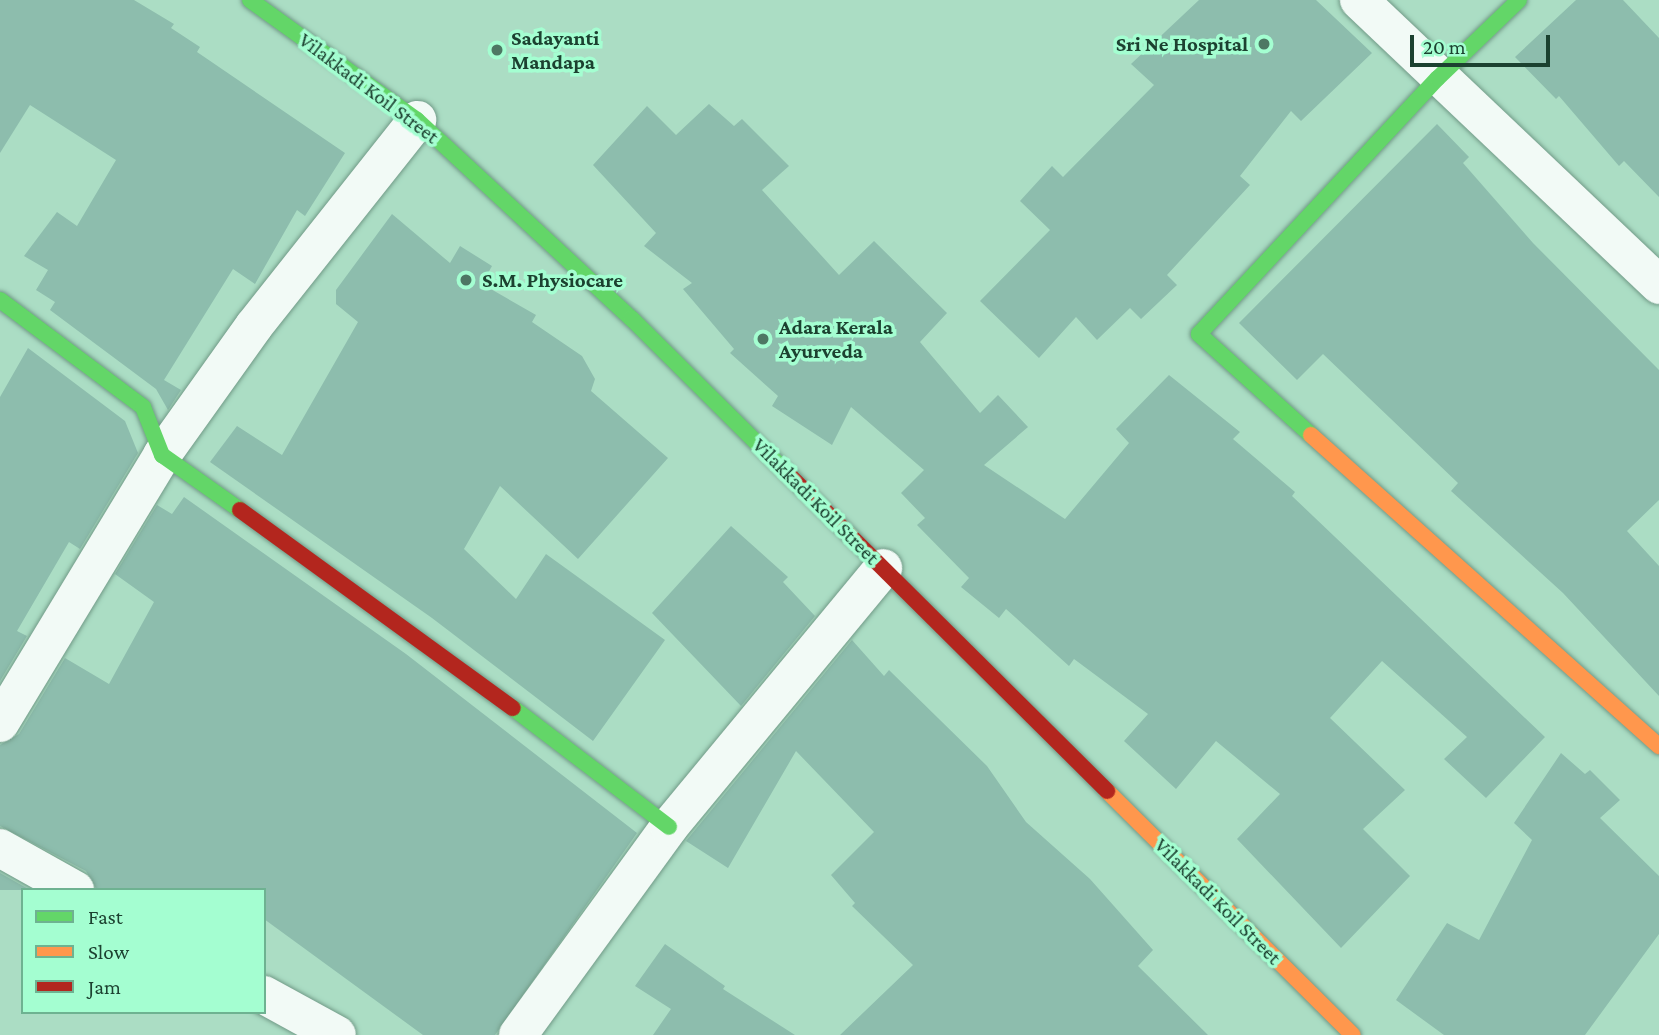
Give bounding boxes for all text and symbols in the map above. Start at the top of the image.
scale bar [1414,21,1554,65]
place label: Sadayanti Mandapa [511,25,599,75]
street label: Vilakkadi Koil Street [294,27,444,149]
place label: Sri Ne Hospital [1116,31,1248,57]
marker: Sri Ne Hospital [1254,34,1274,54]
text: 20 m [1423,35,1466,59]
marker: Sadayanti Mandapa [489,42,505,58]
place label: S.M. Physiocare [482,267,623,293]
marker: S.M. Physiocare [456,270,476,290]
place label: Adara Kerala Ayurveda [779,314,893,364]
marker: Adara Kerala Ayurveda [753,329,773,349]
street label: Vilakkadi Koil Street [747,432,885,570]
street label: Vilakkadi Koil Street [1149,832,1287,970]
legend [21,888,266,1014]
text: Fast [88,905,123,929]
text: Slow [88,940,129,964]
text: Jam [88,975,121,999]

